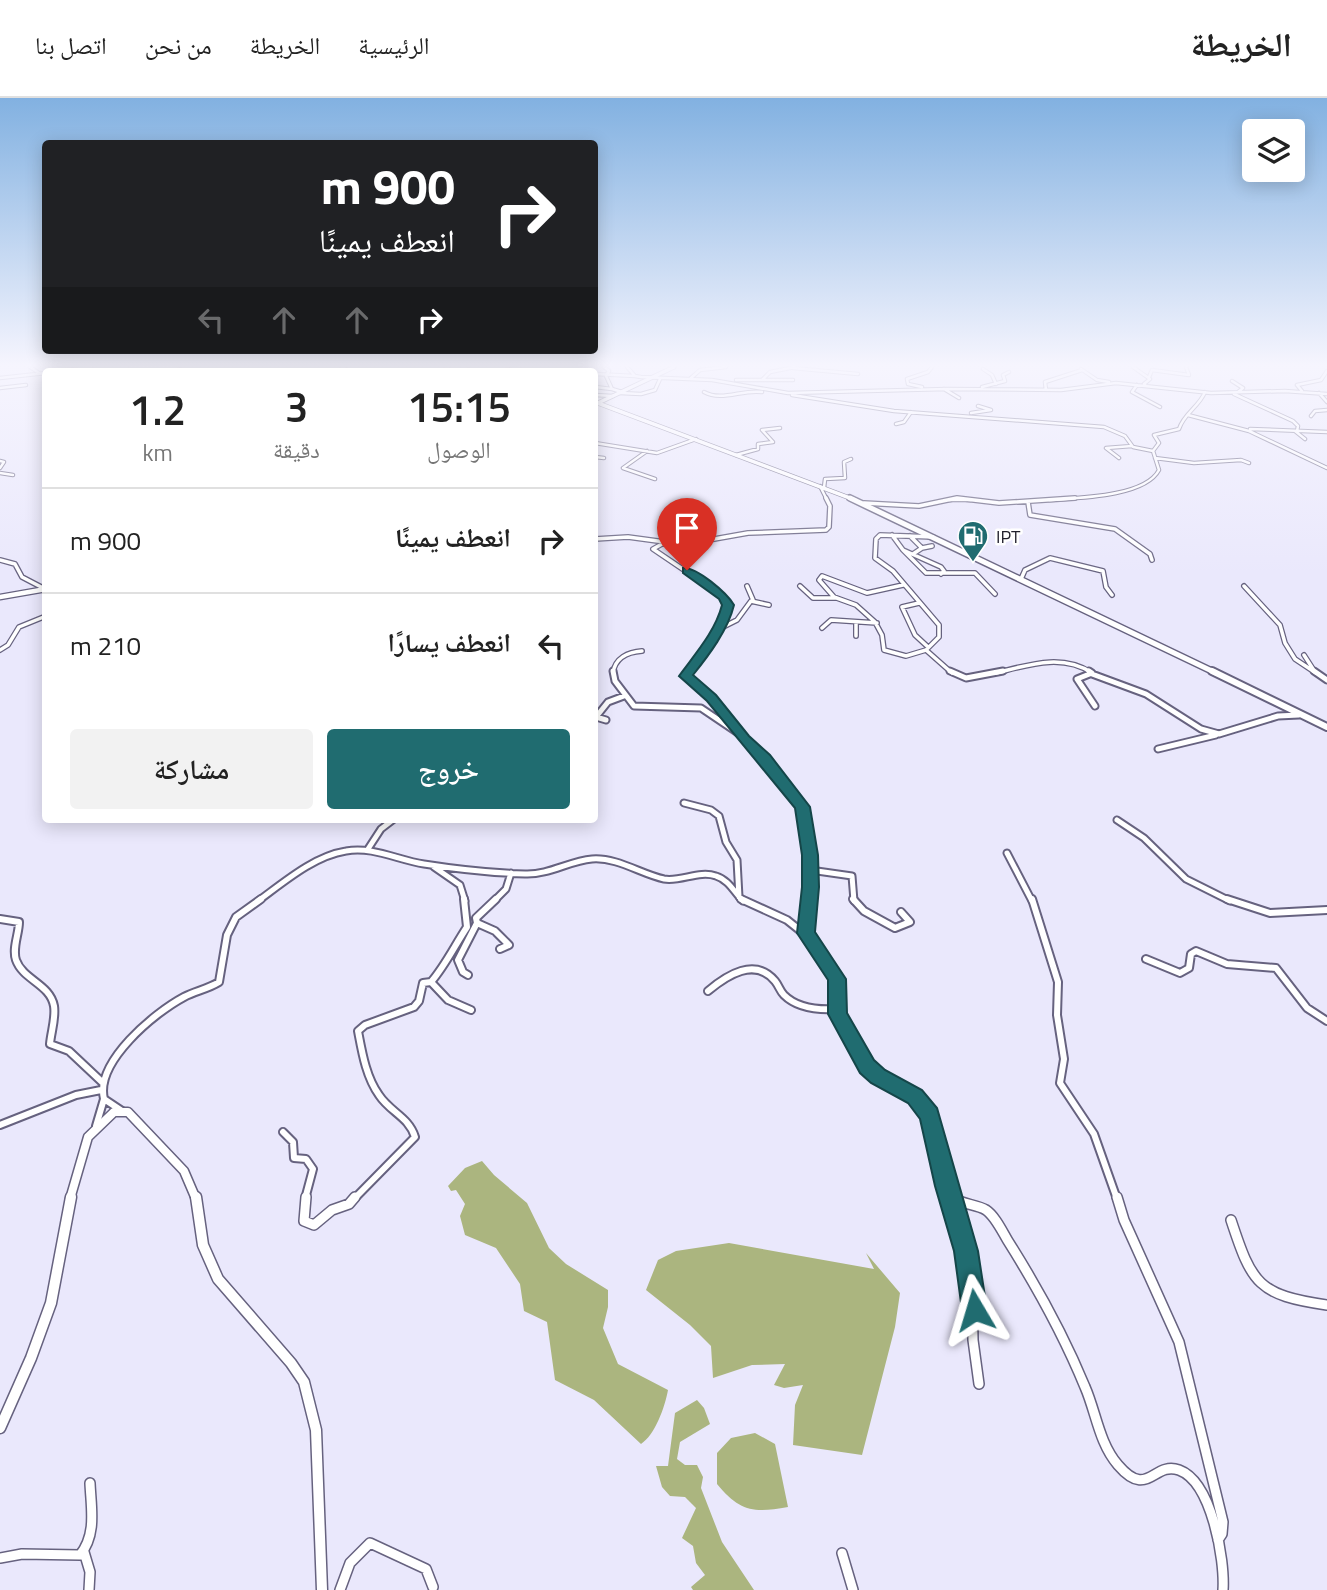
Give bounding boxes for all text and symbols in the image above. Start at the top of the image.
text: الخريطة [1191,19,1292,69]
text: اتصل بنا [35,27,107,63]
text: من نحن [145,27,212,63]
text: الخريطة [250,27,320,63]
text: الرئيسية [358,27,429,63]
map controls [1242,119,1305,182]
button: layers [1242,119,1305,182]
text: 900 m [321,148,455,223]
icon: right [479,168,570,259]
text: انعطف يمينًا [319,216,455,264]
icon: left [192,301,230,339]
icon: ahead [265,301,303,339]
icon: ahead [338,301,376,339]
icon: right [411,301,449,339]
text: 3 [285,374,308,438]
text: 15:15 [407,374,511,438]
text: 1.2 [129,377,186,441]
text: دقيقة [273,432,320,467]
text: الوصول [427,432,491,467]
text: km [142,435,173,470]
pin [657,498,717,570]
icon: arrive [668,509,706,547]
text: انعطف يمينًا [395,518,511,557]
fuel station icon: IPT [956,519,990,563]
text: 900 m [70,521,141,560]
icon: right [532,522,570,560]
place label: IPT [996,523,1021,550]
text: انعطف يسارًا [387,623,511,662]
text: 210 m [70,626,141,665]
icon: left [532,627,570,665]
button: مشاركة [70,729,313,809]
button: خروج [327,729,570,809]
position arrow [938,1273,1012,1347]

